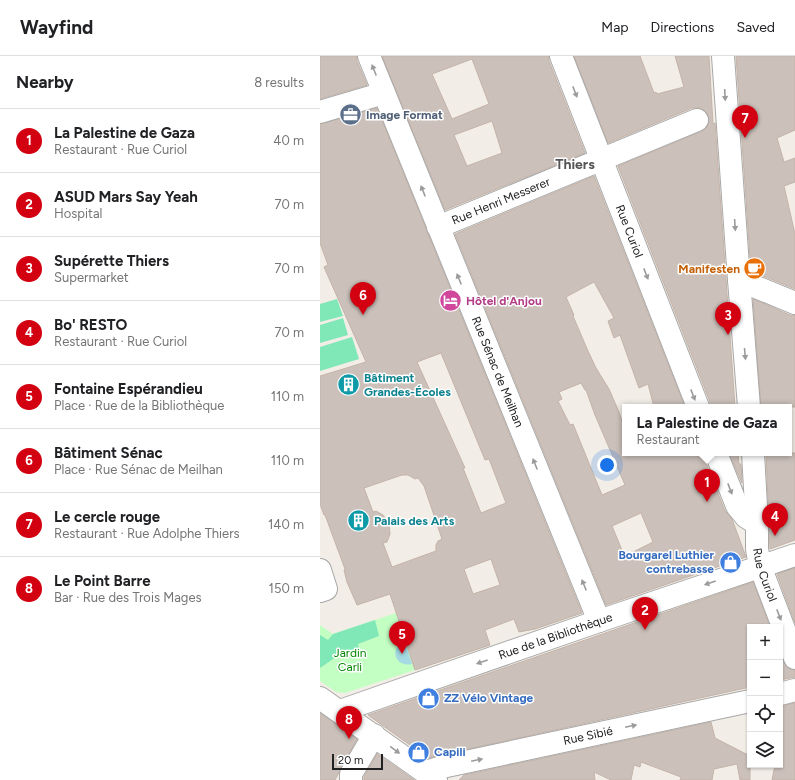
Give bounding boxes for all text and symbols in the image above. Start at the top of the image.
text: Wayfind [20,16,93,39]
text: Map [601,19,629,36]
text: Directions [651,19,714,36]
text: Saved [736,19,775,36]
one-way arrow [371,64,377,76]
text: Nearby [16,72,74,92]
text: 8 results [254,75,304,90]
one-way arrow [572,87,578,99]
one-way arrow [722,89,729,101]
office icon: Image Format [337,102,363,128]
pin: 7 [732,105,758,138]
place label: Image Format [366,108,443,122]
text: La Palestine de Gaza [54,124,195,142]
text: 1 [26,133,32,148]
text: 40 m [273,133,304,148]
text: Restaurant · Rue Curiol [54,142,187,157]
district label: Thiers [555,156,595,173]
street label: Rue Henri Messerer [450,175,552,228]
one-way arrow [420,185,426,196]
text: ASUD Mars Say Yeah [54,188,198,206]
text: 2 [25,197,33,212]
text: 70 m [274,197,304,212]
street label: Rue Curiol [613,203,646,260]
text: Hospital [54,206,102,221]
one-way arrow [731,219,738,231]
text: Supérette Thiers [54,252,169,270]
cafe icon: Manifesten [742,256,768,282]
text: 3 [25,261,33,276]
text: 70 m [274,261,304,276]
place label: Manifesten [678,262,740,276]
one-way arrow [643,268,649,280]
text: Supermarket [54,270,129,285]
one-way arrow [456,274,462,285]
pin: 6 [350,282,376,315]
hotel icon: Hôtel d'Anjou [438,288,464,314]
place label: Hôtel d'Anjou [466,294,542,308]
pin: 3 [715,302,741,335]
street label: Rue Sénac de Meilhan [469,314,526,430]
text: Bo' RESTO [54,316,127,334]
text: 4 [25,325,33,340]
text: 70 m [274,325,304,340]
text: Restaurant · Rue Curiol [54,334,187,349]
one-way arrow [741,348,748,360]
place label: Bâtiment Grandes-Écoles [364,371,451,399]
building icon: Bâtiment Grandes-Écoles [335,372,361,398]
text: Fontaine Espérandieu [54,380,203,398]
text: 5 [25,389,33,404]
text: 110 m [271,389,304,404]
one-way arrow [691,389,697,401]
text: Place · Rue de la Bibliothèque [54,398,224,413]
popup [622,404,792,456]
text: La Palestine de Gaza [637,414,777,432]
text: Restaurant [637,432,700,447]
text: Bâtiment Sénac [54,444,163,462]
text: 6 [25,453,33,468]
text: 110 m [271,453,304,468]
your location [597,455,617,475]
one-way arrow [531,458,537,470]
text: Place · Rue Sénac de Meilhan [54,462,223,477]
pin: 1 [694,469,720,502]
one-way arrow [728,484,734,496]
pin: 4 [762,503,788,536]
text: Le cercle rouge [54,508,160,526]
building icon: Palais des Arts [345,508,371,534]
place label: Palais des Arts [374,514,455,528]
text: 7 [25,517,33,532]
text: 140 m [268,517,304,532]
text: Restaurant · Rue Adolphe Thiers [54,526,240,541]
street label: Rue Curiol [750,547,780,603]
place label: Bourgarel Luthier contrebasse [618,548,714,576]
shop icon: Bourgarel Luthier contrebasse [717,549,743,575]
text: Le Point Barre [54,572,150,590]
one-way arrow [581,579,587,590]
one-way arrow [704,580,716,586]
text: 8 [25,581,33,596]
text: 150 m [269,581,304,596]
text: Bar · Rue des Trois Mages [54,590,202,605]
pin: 2 [632,597,658,630]
street label: Rue de la Bibliothèque [497,610,615,662]
one-way arrow [777,610,783,622]
pin: 5 [389,621,415,654]
map controls [747,624,783,768]
button: + [747,624,783,660]
park label: Jardin Carli [334,646,367,674]
one-way arrow [475,659,487,665]
button: − [747,660,783,696]
shop icon: ZZ Vélo Vintage [415,685,441,711]
place label: ZZ Vélo Vintage [444,691,534,705]
button: locate [747,696,783,732]
pin: 8 [336,706,362,739]
one-way arrow [625,723,638,729]
street label: Rue Sibié [562,724,614,748]
button: layers [747,732,783,768]
shop icon: Capili [406,739,432,765]
place label: Capili [434,745,466,759]
one-way arrow [389,746,400,754]
scale bar [332,752,383,771]
text: 20 m [338,754,363,767]
one-way arrow [471,756,483,762]

